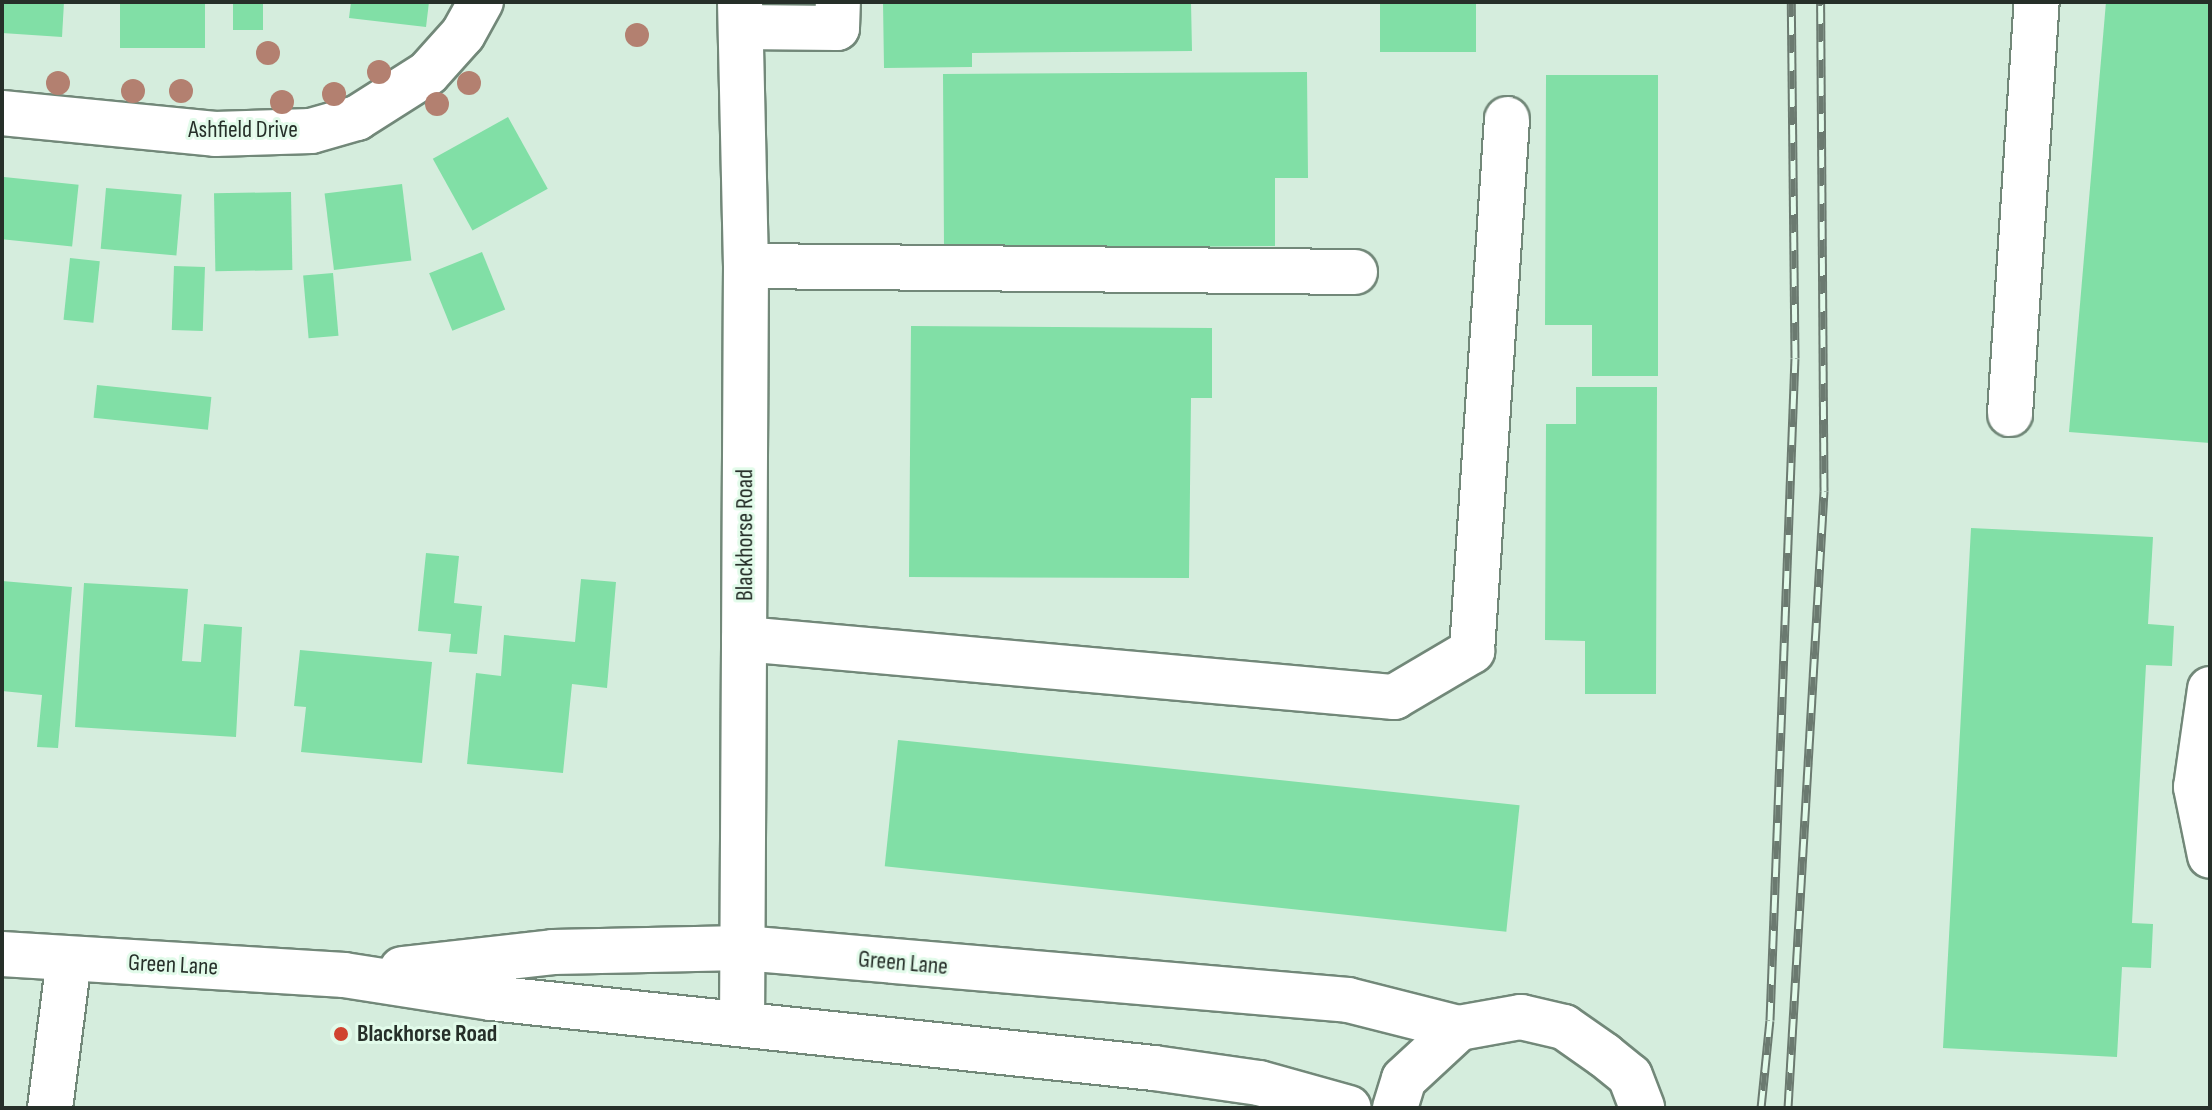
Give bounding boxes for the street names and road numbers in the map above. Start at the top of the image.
street label: Ashfield Drive [188,116,298,144]
street label: Blackhorse Road [731,469,759,601]
street label: Green Lane [857,945,949,981]
street label: Green Lane [127,948,219,982]

